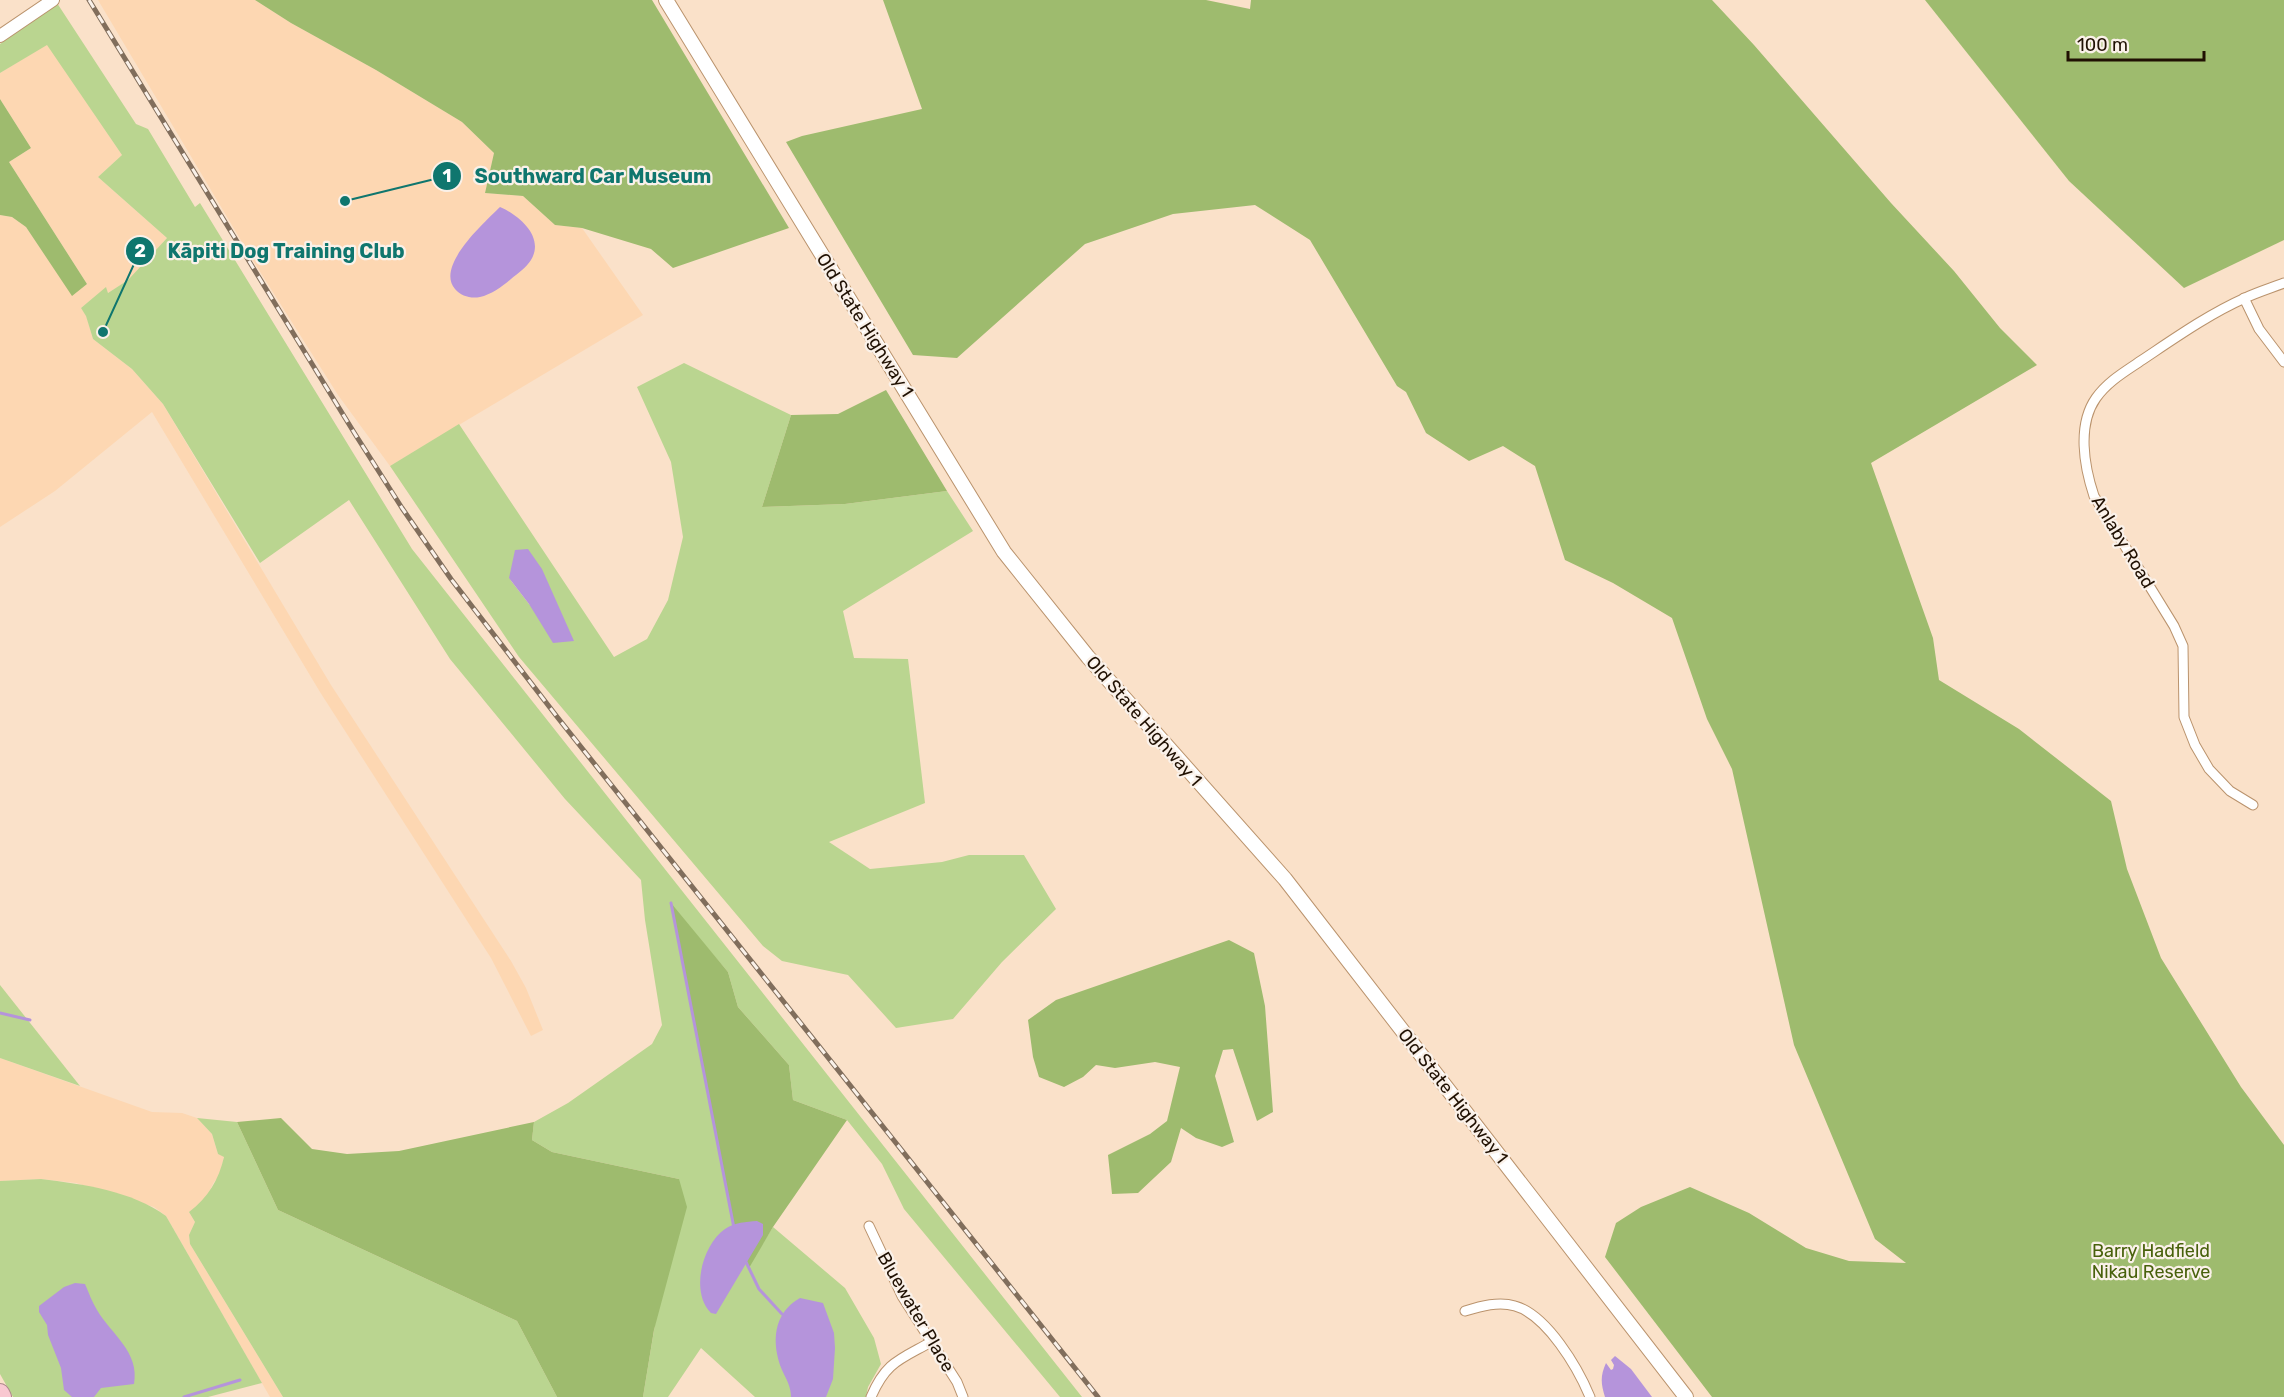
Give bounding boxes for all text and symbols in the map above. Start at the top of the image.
scale bar [2068,24,2204,62]
text: 100 m [2077,34,2128,56]
callout: Southward Car Museum [432,157,723,195]
text: Southward Car Museum [475,164,711,188]
text: 1 [443,165,451,187]
callout: Kāpiti Dog Training Club [125,232,417,270]
text: Kāpiti Dog Training Club [167,239,405,263]
text: 2 [134,240,146,262]
street label: Old State Highway 1 [812,249,918,401]
street label: Anlaby Road [2087,492,2159,592]
street label: Old State Highway 1 [1081,651,1207,791]
street label: Old State Highway 1 [1393,1024,1513,1168]
park label: Barry Hadfield Nikau Reserve [2092,1240,2210,1283]
street label: Bluewater Place [873,1248,959,1376]

